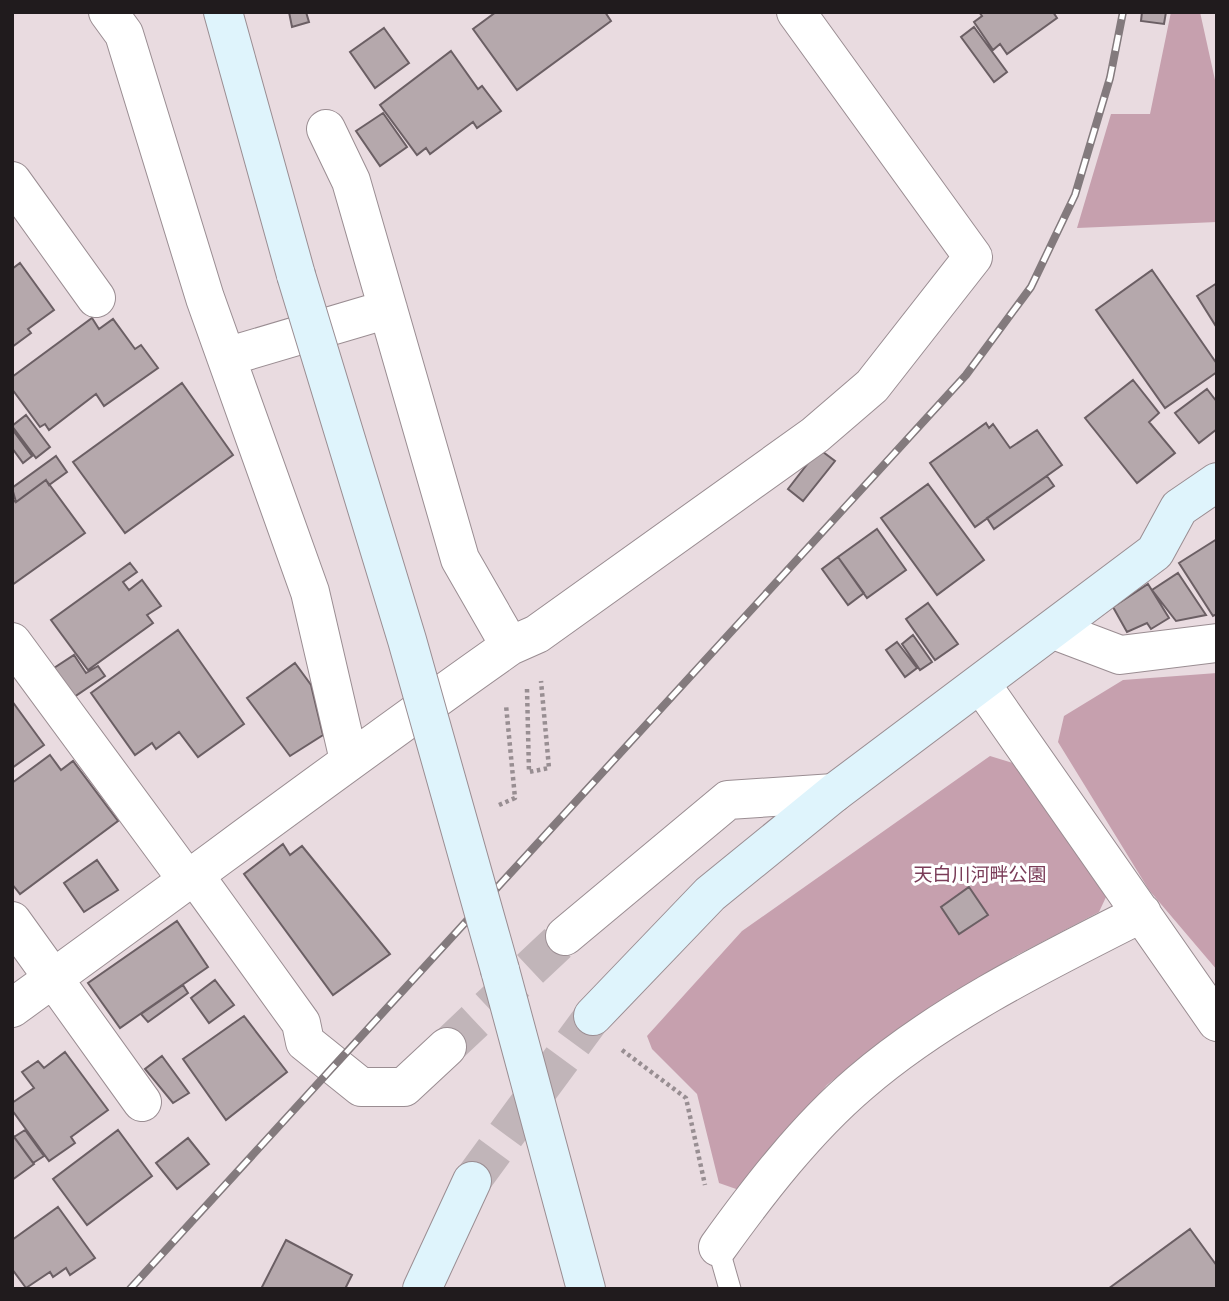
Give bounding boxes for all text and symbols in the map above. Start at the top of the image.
park label: 天白川河畔公園 [913,859,1047,888]

